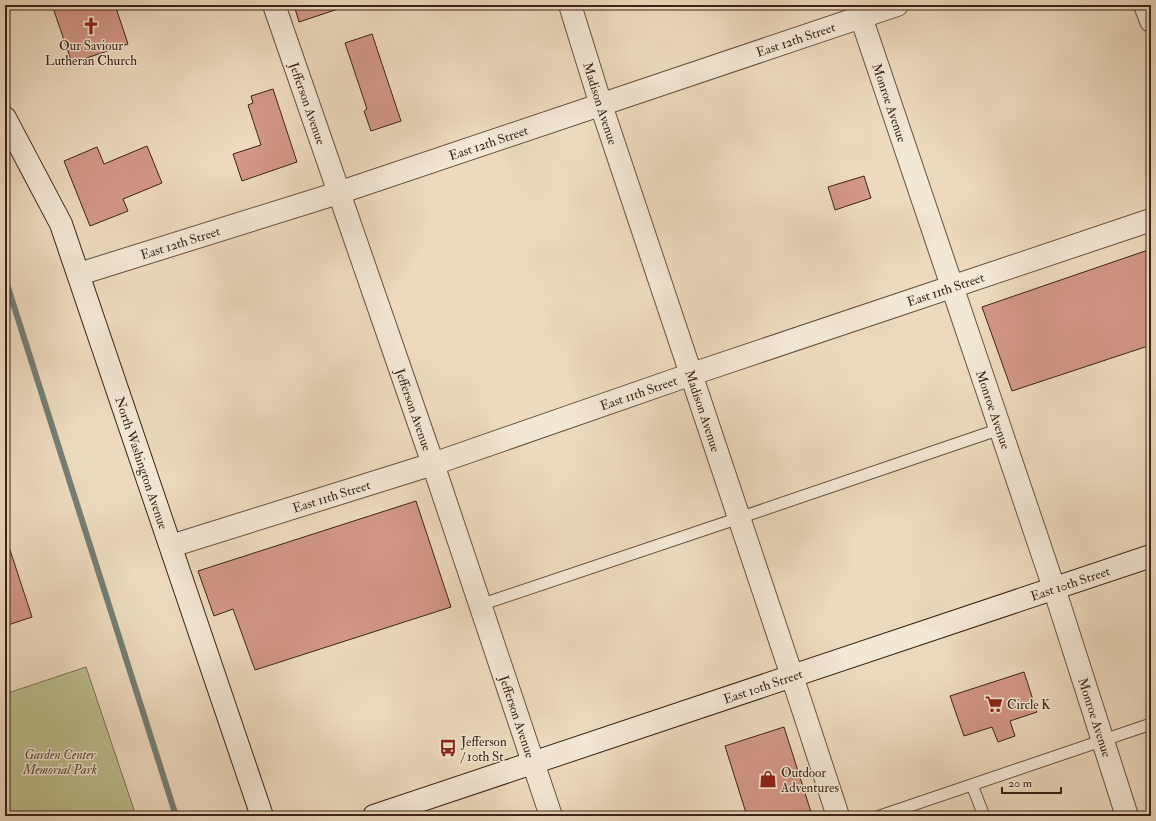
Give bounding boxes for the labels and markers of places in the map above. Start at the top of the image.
church icon: Our Saviour Lutheran Church [81,16,101,36]
place label: Our Saviour Lutheran Church [45,38,137,69]
supermarket icon: Circle K [984,694,1004,714]
place label: Circle K [1007,697,1051,713]
place label: Jefferson / 10th St [460,734,507,765]
bus stop icon: Jefferson / 10th St [438,738,458,758]
place label: Outdoor Adventures [780,765,839,796]
shop icon: Outdoor Adventures [758,769,778,789]

